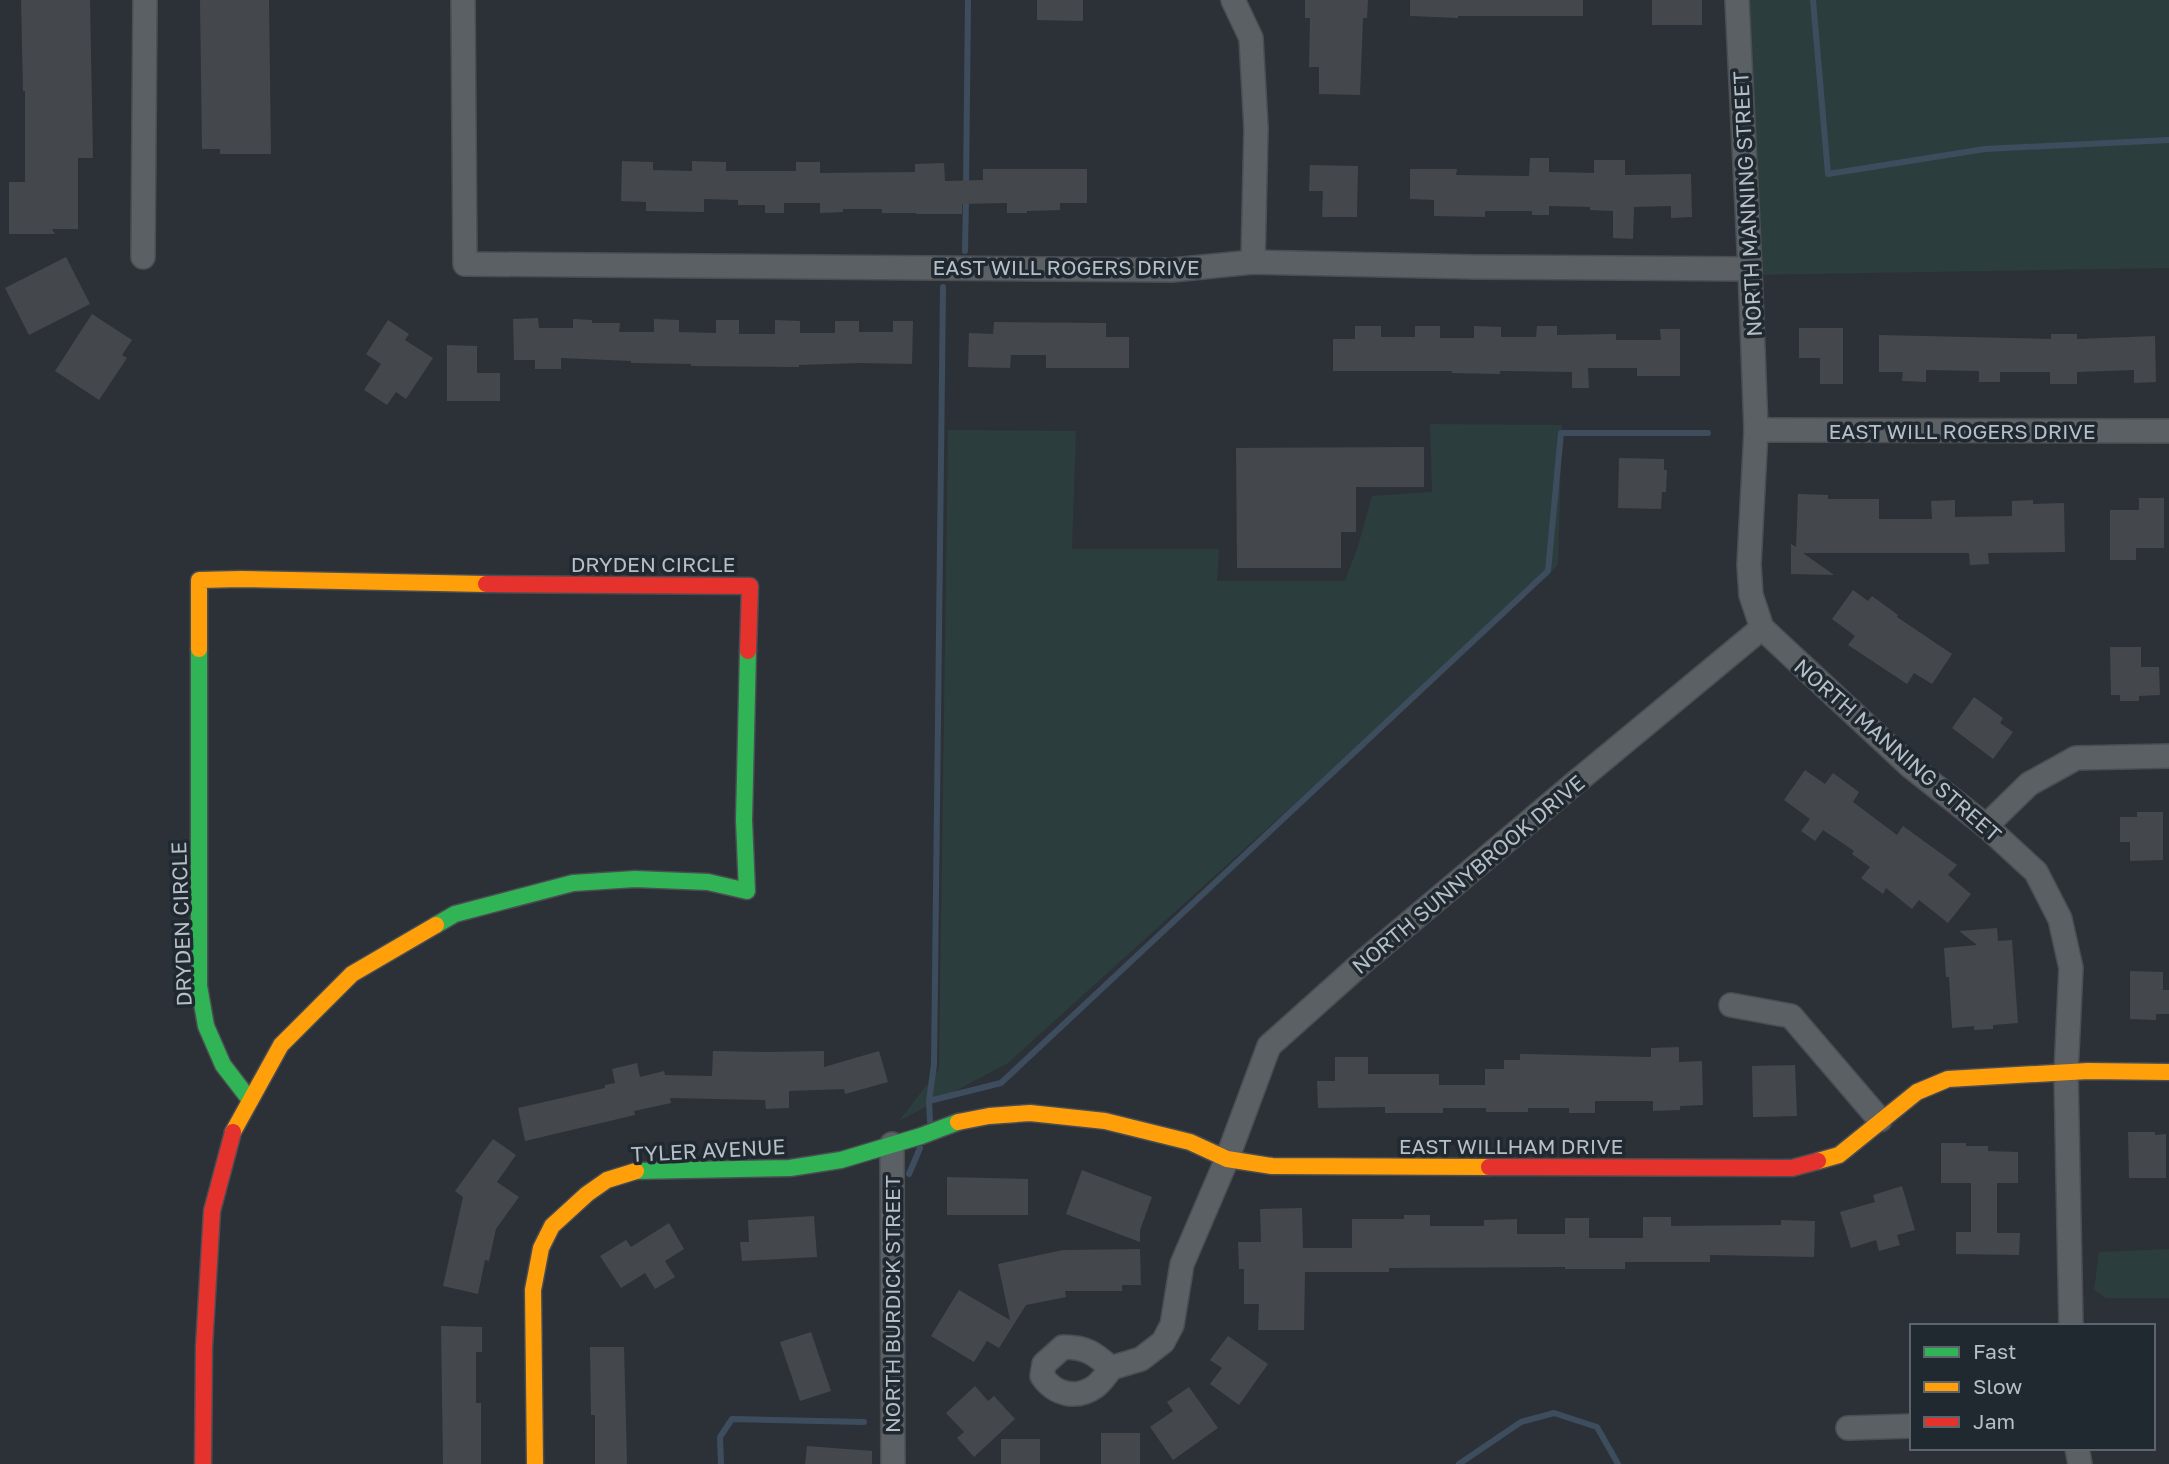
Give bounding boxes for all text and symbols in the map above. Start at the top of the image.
street label: NORTH MANNING STREET [1727,71,1767,337]
street label: EAST WILL ROGERS DRIVE [933,254,1199,280]
street label: EAST WILL ROGERS DRIVE [1829,418,2095,444]
street label: DRYDEN CIRCLE [571,551,735,577]
street label: NORTH MANNING STREET [1789,653,2007,847]
street label: NORTH SUNNYBROOK DRIVE [1346,769,1590,979]
street label: DRYDEN CIRCLE [165,841,197,1007]
street label: TYLER AVENUE [630,1133,786,1167]
street label: EAST WILLHAM DRIVE [1399,1133,1623,1159]
street label: NORTH BURDICK STREET [879,1175,905,1433]
legend [1910,1324,2155,1450]
text: Fast [1973,1338,2016,1364]
text: Slow [1973,1373,2022,1399]
text: Jam [1973,1408,2015,1434]

